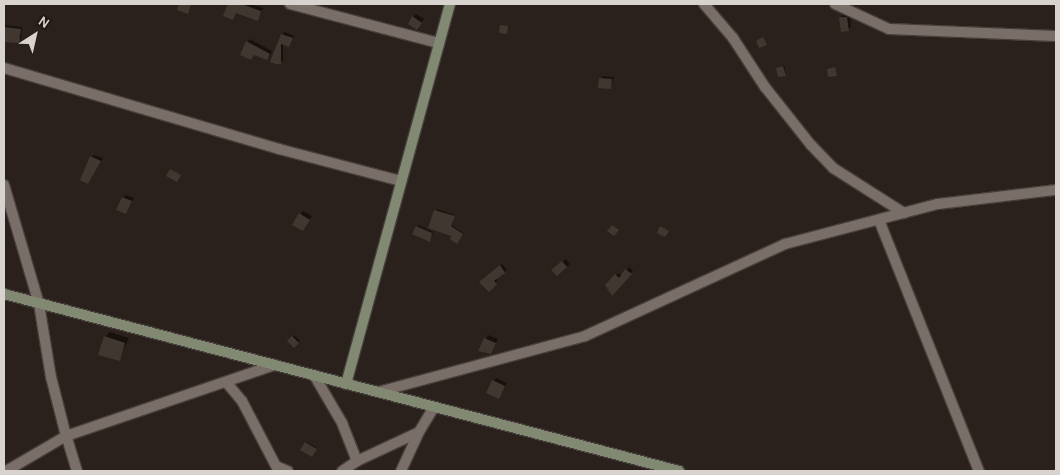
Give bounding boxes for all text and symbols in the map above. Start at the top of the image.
north arrow [10,10,60,60]
text: N [35,12,53,32]

